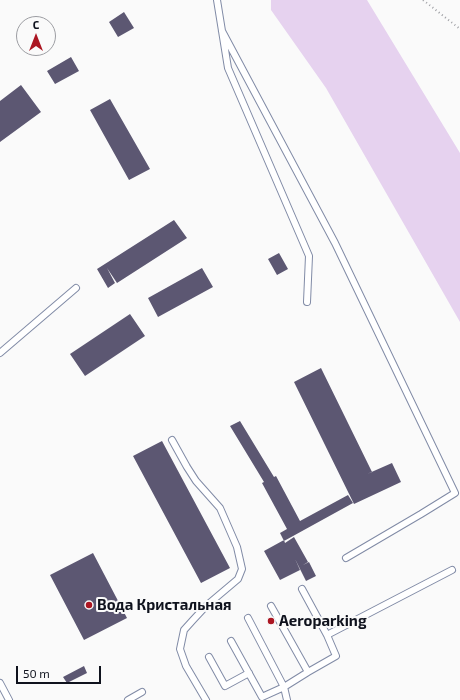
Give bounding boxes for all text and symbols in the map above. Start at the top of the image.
north arrow [16,16,56,56]
text: С [33,18,39,31]
place label: Вода Кристальная [97,596,231,614]
marker: Вода Кристальная [84,600,94,610]
place label: Aeroparking [279,612,367,630]
marker: Aeroparking [266,616,276,626]
scale bar [18,658,103,684]
text: 50 m [23,666,50,680]

